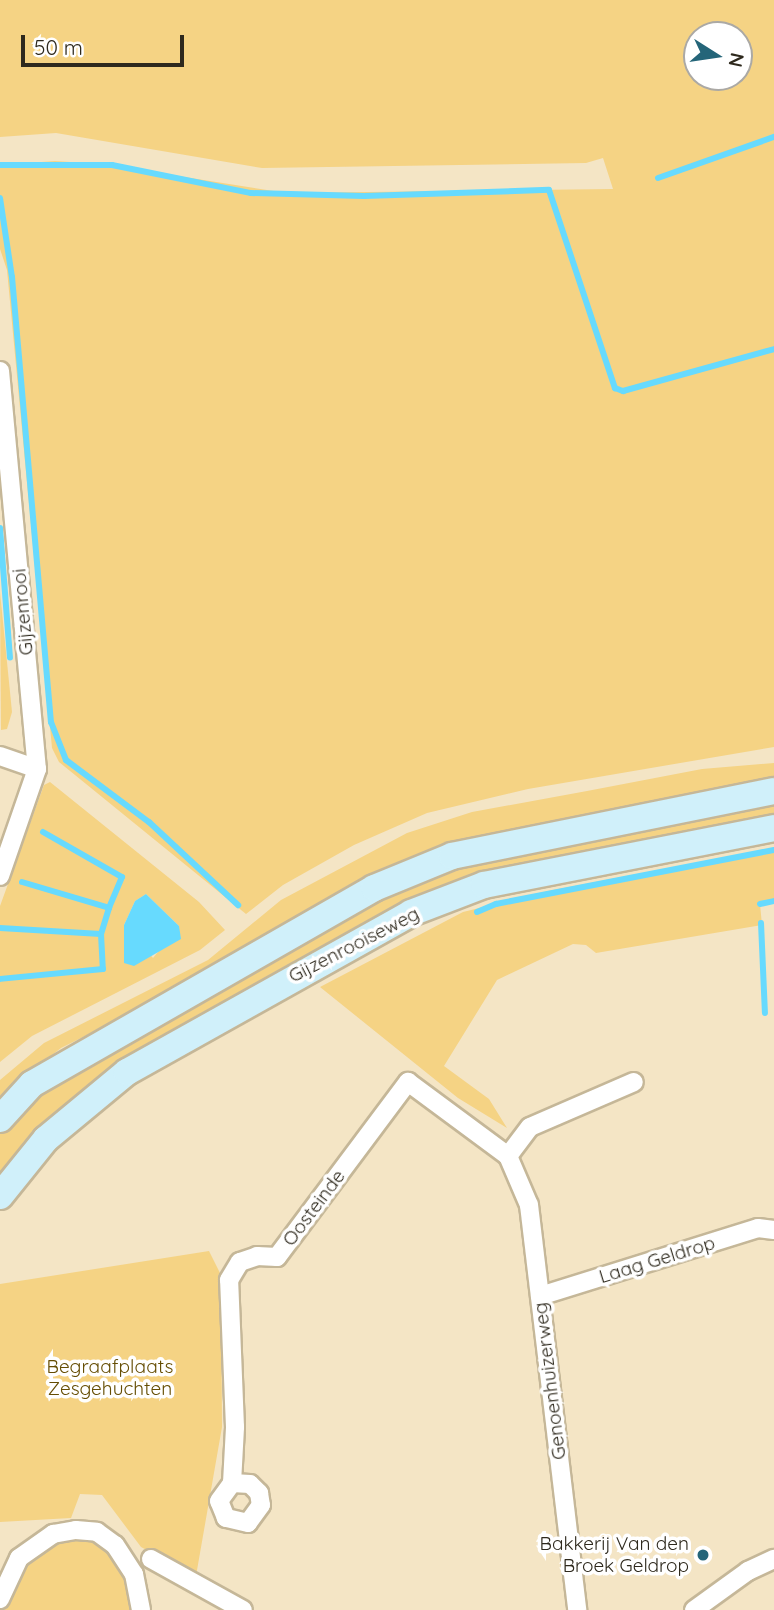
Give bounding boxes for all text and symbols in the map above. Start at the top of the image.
scale bar [24,21,187,65]
north arrow [683,21,753,91]
text: 50 m [34,34,83,60]
text: N [723,51,750,69]
street label: Gijzenrooi [8,568,38,656]
street label: Gijzenrooiseweg [285,902,423,988]
street label: Oosteinde [278,1165,350,1251]
street label: Laag Geldrop [596,1232,718,1288]
street label: Genoenhuizerweg [529,1301,571,1461]
park label: Begraafplaats Zesgehuchten [47,1356,173,1400]
place label: Bakkerij Van den Broek Geldrop [540,1533,689,1577]
marker: Bakkerij Van den Broek Geldrop [695,1547,711,1563]

